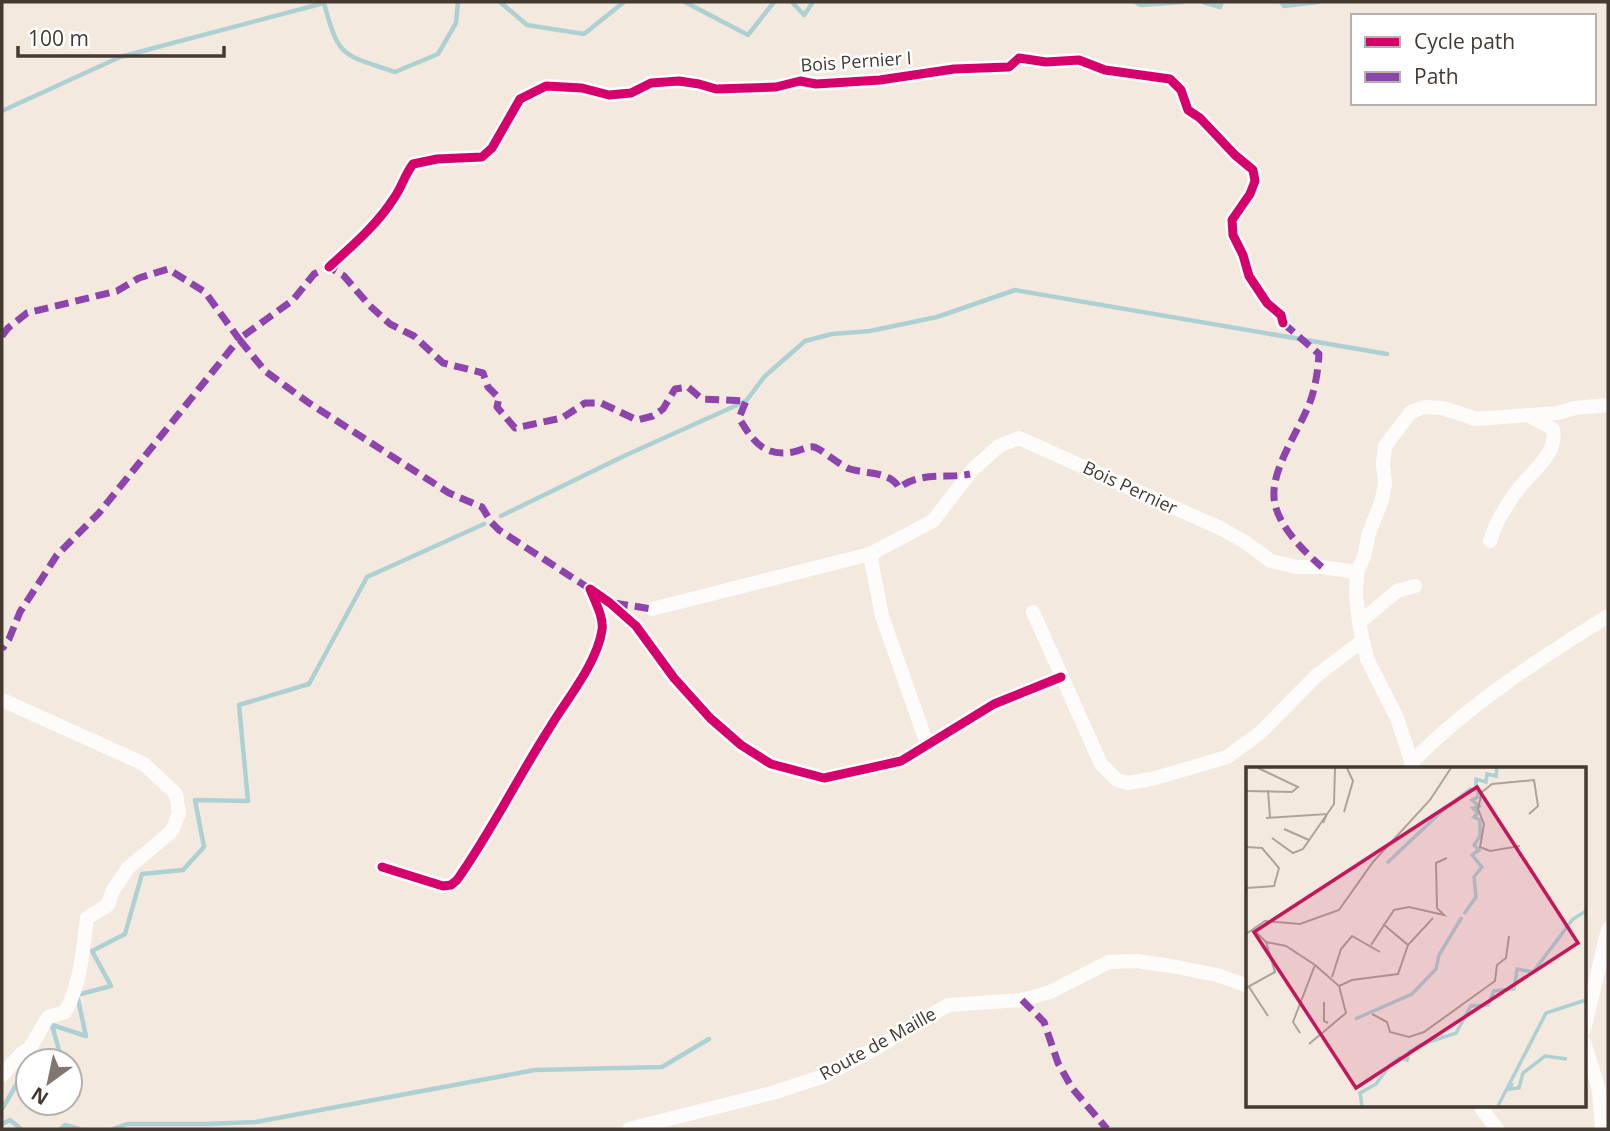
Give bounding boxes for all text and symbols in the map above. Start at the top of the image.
scale bar [18,14,224,58]
legend [1351,14,1596,105]
text: 100 m [28,24,89,52]
text: Cycle path [1414,27,1515,55]
street label: Bois Pernier I [800,45,912,77]
text: Path [1414,62,1459,90]
street label: Bois Pernier [1079,455,1182,520]
inset map [1246,767,1586,1106]
street label: Route de Maille [815,1001,940,1085]
north arrow [14,1047,84,1117]
text: N [26,1081,53,1111]

